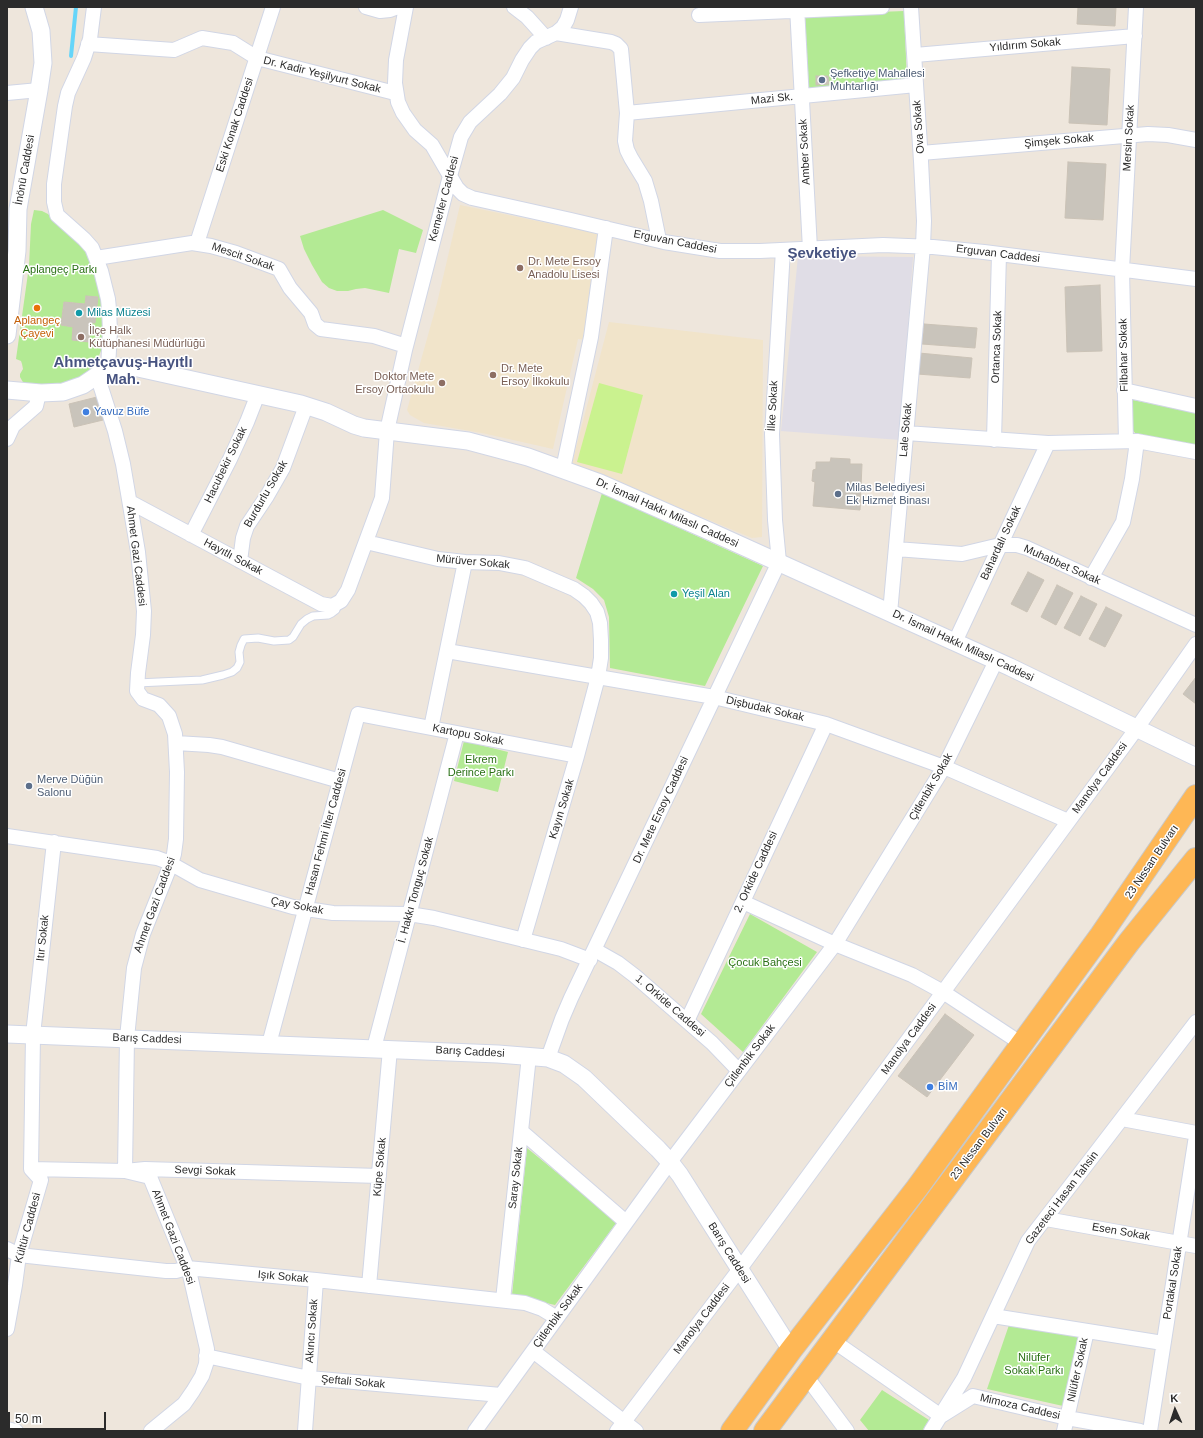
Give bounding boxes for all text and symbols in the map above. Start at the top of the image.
street label: Yıldırım Sokak [989,35,1061,55]
street label: Dr. Kadir Yeşilyurt Sokak [262,54,382,96]
place label: Şefketiye Mahallesi Muhtarlığı [830,67,925,93]
marker: Şefketiye Mahallesi Muhtarlığı [817,75,827,85]
street label: Eski Konak Caddesi [214,76,256,174]
street label: Mazi Sk. [750,90,794,108]
street label: Ova Sokak [911,100,927,154]
street label: Mersin Sokak [1121,104,1137,172]
street label: Amber Sokak [797,119,813,185]
street label: Şimşek Sokak [1024,131,1094,151]
street label: İnönü Caddesi [12,134,38,206]
street label: Kemerler Caddesi [426,155,462,243]
street label: Erguvan Caddesi [632,227,718,257]
street label: Mescit Sokak [210,240,276,274]
street label: Erguvan Caddesi [955,242,1041,266]
district label: Şevketiye [787,245,857,263]
place label: Dr. Mete Ersoy Anadolu Lisesi [528,255,601,281]
park label: Aplangeç Parkı [23,263,97,277]
marker: Dr. Mete Ersoy Anadolu Lisesi [515,263,525,273]
marker: Aplangeç Çayevi [32,303,42,313]
place label: Milas Müzesi [87,306,151,320]
marker: Milas Müzesi [74,308,84,318]
street label: Ortanca Sokak [989,310,1005,384]
place label: Aplangeç Çayevi [14,314,60,340]
street label: Filbahar Sokak [1117,318,1131,392]
place label: İlçe Halk Kütüphanesi Müdürlüğü [89,324,205,350]
marker: İlçe Halk Kütüphanesi Müdürlüğü [76,332,86,342]
district label: Ahmetçavuş-Hayıtlı Mah. [53,354,193,389]
place label: Dr. Mete Ersoy İlkokulu [501,362,569,388]
place label: Doktor Mete Ersoy Ortaokulu [355,370,434,396]
marker: Dr. Mete Ersoy İlkokulu [488,370,498,380]
marker: Doktor Mete Ersoy Ortaokulu [437,378,447,388]
street label: İlke Sokak [765,380,781,432]
street label: Lale Sokak [897,402,915,458]
place label: Yavuz Büfe [94,405,149,419]
marker: Yavuz Büfe [81,407,91,417]
street label: Hacubekir Sokak [202,425,250,505]
street label: Burdurlu Sokak [241,458,291,530]
street label: Dr. İsmail Hakkı Milaslı Caddesi [594,476,740,550]
place label: Milas Belediyesi Ek Hizmet Binası [846,481,930,507]
marker: Milas Belediyesi Ek Hizmet Binası [833,489,843,499]
street label: Bahardalı Sokak [978,504,1024,582]
street label: Ahmet Gazi Caddesi [123,505,149,607]
street label: Hayıtlı Sokak [201,536,265,578]
street label: Muhabbet Sokak [1022,542,1102,588]
street label: Mürüver Sokak [436,552,510,572]
place label: Yeşil Alan [682,587,730,601]
marker: Yeşil Alan [669,589,679,599]
street label: Dr. İsmail Hakkı Milaslı Caddesi [890,607,1036,685]
street label: Dişbudak Sokak [725,694,805,724]
street label: Kartopu Sokak [431,722,505,748]
street label: Manolya Caddesi [1070,740,1130,816]
street label: Çitlenbik Sokak [906,751,956,823]
park label: Ekrem Derince Parkı [448,753,514,779]
street label: Dr. Mete Ersoy Caddesi [630,755,692,865]
street label: Hasan Fehmi İlter Caddesi [303,767,349,897]
place label: Merve Düğün Salonu [37,773,103,799]
street label: Kayın Sokak [547,778,577,840]
marker: Merve Düğün Salonu [24,781,34,791]
street label: 23 Nissan Bulvarı [1122,823,1182,901]
street label: 2. Orkide Caddesi [731,829,781,915]
street label: İ. Hakkı Tonguç Sokak [395,835,437,945]
street label: Ahmet Gazi Caddesi [132,855,178,955]
street label: Çay Sokak [270,894,324,918]
street label: Itır Sokak [34,914,52,962]
park label: Çocuk Bahçesi [728,956,802,970]
street label: 1. Orkide Caddesi [632,972,708,1040]
street label: Manolya Caddesi [879,1001,939,1077]
street label: Çitlenbik Sokak [722,1022,778,1090]
street label: Barış Caddesi [112,1031,182,1047]
street label: Barış Caddesi [435,1044,505,1060]
place label: BİM [938,1080,958,1094]
marker: BİM [925,1082,935,1092]
street label: 23 Nissan Bulvarı [948,1106,1010,1182]
street label: Küpe Sokak [371,1137,389,1197]
street label: Saray Sokak [506,1146,526,1210]
street label: Gazeteci Hasan Tahsin [1023,1149,1101,1247]
street label: Sevgi Sokak [174,1163,236,1179]
street label: Ahmet Gazi Caddesi [149,1188,197,1286]
street label: Kültür Caddesi [12,1191,44,1265]
street label: Barış Caddesi [705,1220,753,1286]
street label: Esen Sokak [1091,1220,1151,1244]
street label: Portakal Sokak [1161,1245,1185,1321]
street label: Işık Sokak [257,1268,309,1286]
street label: Çitlenbik Sokak [530,1281,586,1351]
street label: Manolya Caddesi [671,1281,733,1357]
street label: Akıncı Sokak [303,1299,321,1363]
street label: Nilüfer Sokak [1065,1337,1091,1403]
park label: Nilüfer Sokak Parkı [1004,1351,1064,1377]
street label: Şeftali Sokak [320,1373,386,1391]
north arrow [1155,1390,1195,1430]
street label: Mimoza Caddesi [979,1391,1061,1423]
text: K [1170,1392,1179,1404]
scale bar [10,1404,108,1430]
text: 50 m [15,1412,42,1426]

